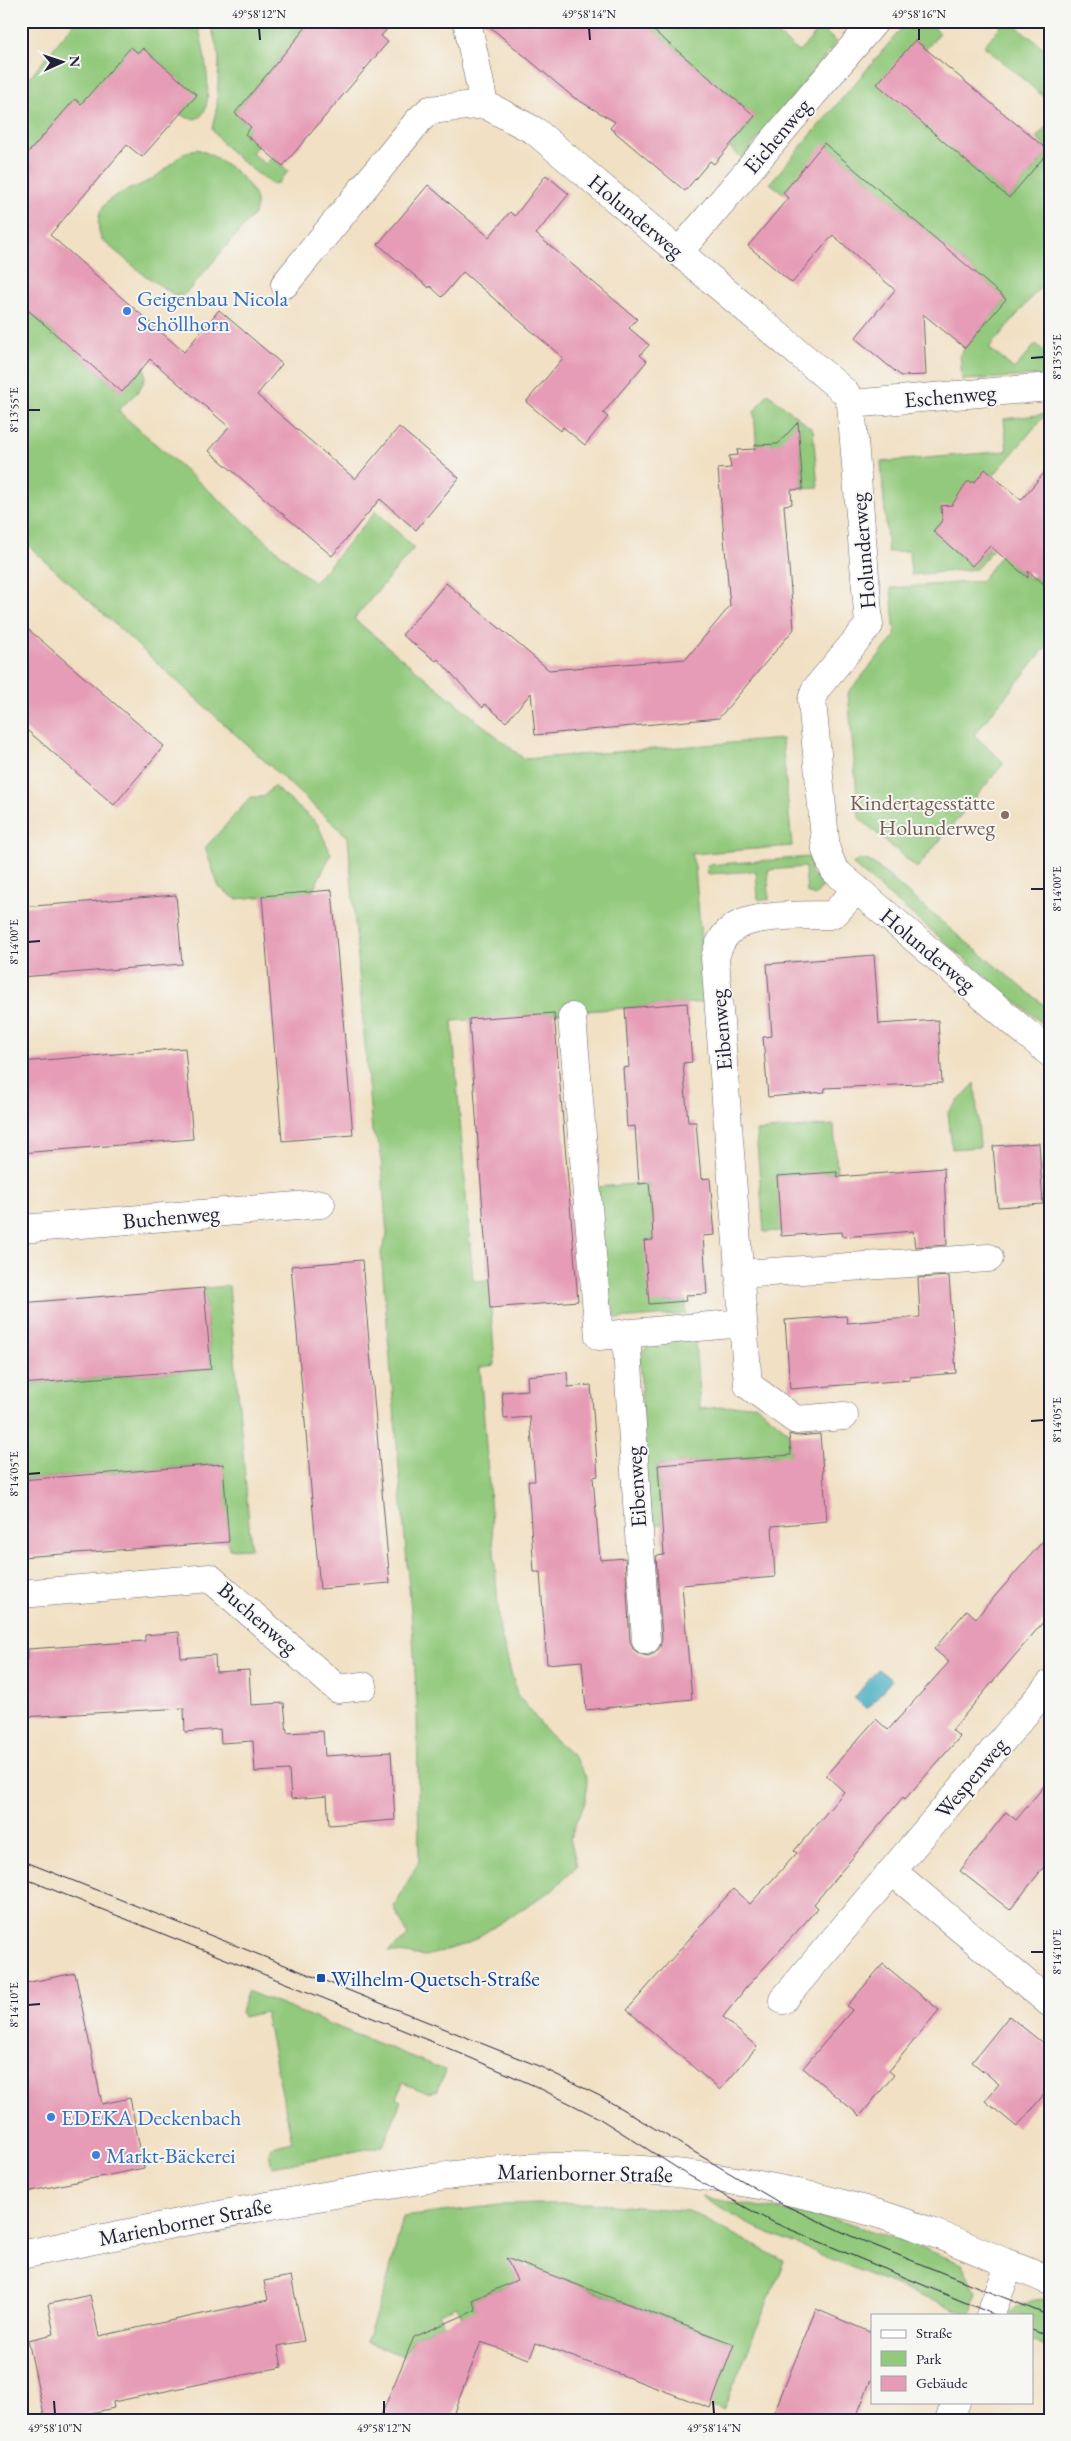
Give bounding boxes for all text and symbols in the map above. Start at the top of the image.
text: 49°58'12"N [232,6,286,22]
text: 49°58'14"N [562,6,616,22]
text: 49°58'16"N [892,6,946,22]
north arrow [38,38,88,88]
text: N [66,55,84,68]
street label: Eichenweg [737,92,817,180]
street label: Holunderweg [582,167,690,265]
place label: Geigenbau Nicola Schöllhorn [137,284,289,338]
marker: Geigenbau Nicola Schöllhorn [121,305,133,317]
text: 8°13'55"E [1049,334,1065,380]
street label: Eschenweg [903,378,998,414]
text: 8°13'55"E [6,387,22,433]
street label: Holunderweg [843,491,883,610]
place label: Kindertagesstätte Holunderweg [850,788,995,842]
marker: Kindertagesstätte Holunderweg [999,809,1011,821]
text: 8°14'00"E [1049,866,1065,912]
street label: Holunderweg [874,901,982,999]
text: 8°14'00"E [6,919,22,965]
street label: Eibenweg [703,988,739,1072]
street label: Buchenweg [121,1198,221,1236]
text: 8°14'05"E [1049,1397,1065,1443]
street label: Eibenweg [619,1445,653,1529]
text: 8°14'05"E [6,1451,22,1497]
street label: Buchenweg [212,1575,304,1661]
street label: Wespenweg [929,1731,1014,1825]
text: 8°14'10"E [1049,1929,1065,1975]
place label: Wilhelm-Quetsch-Straße [331,1964,540,1993]
marker: Wilhelm-Quetsch-Straße [315,1972,327,1984]
text: 8°14'10"E [6,1982,22,2028]
place label: EDEKA Deckenbach [61,2103,241,2132]
marker: EDEKA Deckenbach [45,2111,57,2123]
place label: Markt-Bäckerei [106,2141,236,2170]
marker: Markt-Bäckerei [90,2149,102,2161]
street label: Marienborner Straße [497,2157,673,2189]
street label: Marienborner Straße [96,2191,274,2253]
legend [871,2314,1034,2404]
text: Straße [916,2323,952,2342]
text: Park [916,2349,943,2368]
text: Gebäude [916,2373,968,2392]
text: 49°58'10"N [28,2420,82,2436]
text: 49°58'12"N [357,2420,411,2436]
text: 49°58'14"N [687,2420,741,2436]

